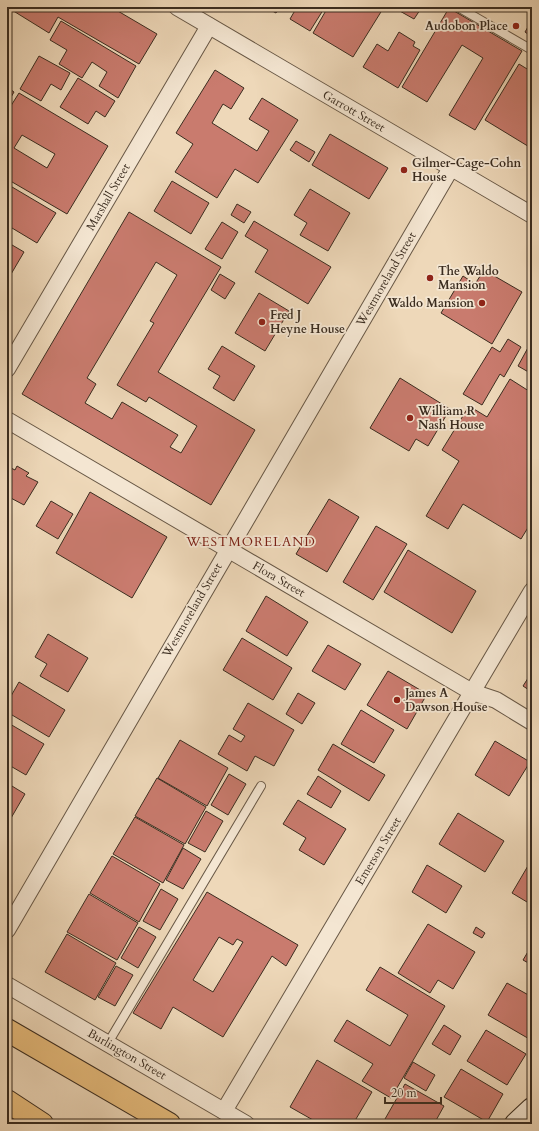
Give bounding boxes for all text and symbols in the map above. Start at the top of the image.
place label: Audobon Place [425,18,508,34]
marker: Audobon Place [511,21,521,31]
street label: Garrott Street [320,87,388,135]
place label: Gilmer-Cage-Cohn House [412,155,522,185]
street label: Marshall Street [82,160,134,233]
marker: Gilmer-Cage-Cohn House [399,165,409,175]
street label: Westmoreland Street [352,229,420,330]
place label: The Waldo Mansion [438,263,499,293]
marker: The Waldo Mansion [425,273,435,283]
place label: Waldo Mansion [386,295,474,311]
marker: Waldo Mansion [477,298,487,308]
place label: Fred J Heyne House [270,307,345,337]
marker: Fred J Heyne House [257,317,267,327]
place label: William R Nash House [417,403,485,433]
marker: William R Nash House [405,413,415,423]
district label: WESTMORELAND [185,533,316,551]
street label: Flora Street [250,558,308,601]
street label: Westmoreland Street [158,560,226,661]
place label: James A Dawson House [403,685,488,715]
marker: James A Dawson House [392,695,402,705]
street label: Emerson Street [351,814,405,888]
street label: Burlington Street [85,1025,169,1083]
scale bar [385,1079,441,1105]
text: 20 m [391,1085,418,1101]

